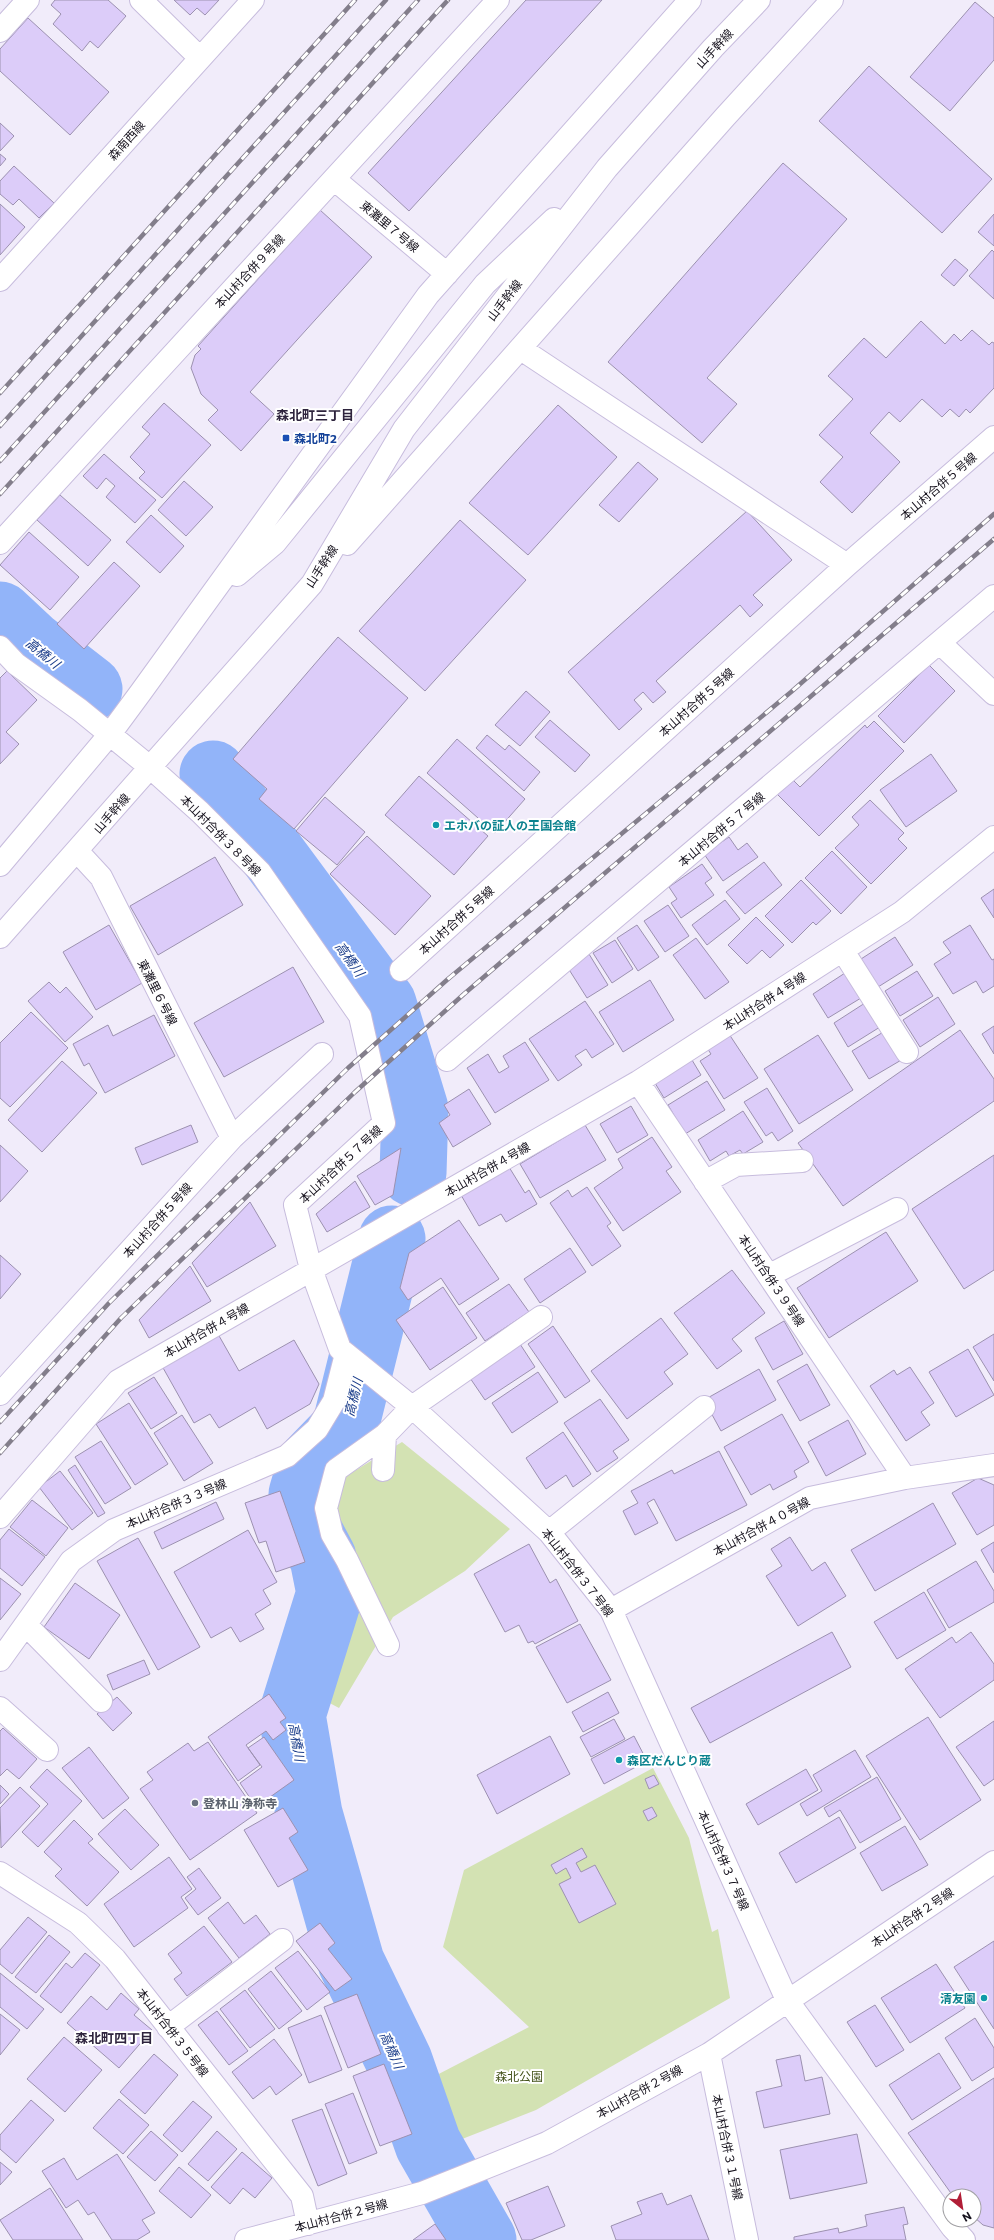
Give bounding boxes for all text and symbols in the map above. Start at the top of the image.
street label: 山手幹線 [693,26,735,70]
street label: 森南西線 [105,117,147,163]
street label: 東灘里７号線 [358,197,422,255]
street label: 本山村合併９号線 [211,231,287,311]
street label: 山手幹線 [484,277,524,323]
district label: 森北町三丁目 [276,407,354,423]
place label: 森北町2 [294,431,337,445]
marker: 森北町2 [281,433,291,443]
street label: 本山村合併５号線 [897,449,979,523]
street label: 山手幹線 [302,542,340,590]
water label: 高橋川 [23,635,65,673]
street label: 本山村合併５号線 [656,665,736,739]
street label: 本山村合併５７号線 [675,789,767,869]
street label: 山手幹線 [90,790,132,836]
street label: 本山村合併３８号線 [178,792,264,878]
place label: エホバの証人の王国会館 [444,818,576,832]
marker: エホバの証人の王国会館 [431,820,441,830]
street label: 本山村合併５号線 [416,883,496,957]
water label: 高橋川 [332,939,369,981]
street label: 東灘里６号線 [135,957,181,1027]
street label: 本山村合併４号線 [720,969,808,1033]
street label: 本山村合併５７号線 [296,1122,384,1206]
street label: 本山村合併４号線 [442,1139,532,1199]
street label: 本山村合併５号線 [120,1180,194,1260]
street label: 本山村合併３９号線 [736,1231,808,1329]
street label: 本山村合併４号線 [161,1300,251,1360]
water label: 高橋川 [341,1374,366,1418]
street label: 本山村合併３３号線 [124,1475,228,1531]
street label: 本山村合併４０号線 [710,1494,812,1558]
street label: 本山村合併３７号線 [539,1525,617,1619]
water label: 高橋川 [286,1721,309,1765]
place label: 森区だんじり蔵 [627,1753,711,1767]
marker: 森区だんじり蔵 [614,1755,624,1765]
place label: 登林山 浄称寺 [203,1796,277,1810]
marker: 登林山 浄称寺 [190,1798,200,1808]
street label: 本山村合併３７号線 [696,1808,752,1912]
street label: 本山村合併２号線 [868,1884,956,1950]
street label: 本山村合併３５号線 [134,1985,212,2079]
place label: 清友園 [940,1991,976,2005]
marker: 清友園 [979,1993,989,2003]
water label: 高橋川 [377,2029,408,2073]
district label: 森北町四丁目 [75,2030,153,2046]
street label: 本山村合併２号線 [594,2062,684,2120]
park label: 森北公園 [495,2069,543,2083]
street label: 本山村合併３１号線 [710,2093,746,2201]
north arrow [942,2188,982,2228]
street label: 本山村合併２号線 [293,2196,389,2234]
text: N [960,2209,974,2225]

